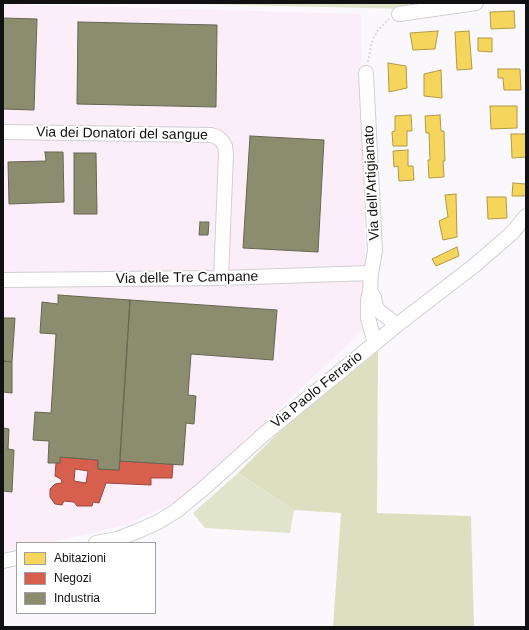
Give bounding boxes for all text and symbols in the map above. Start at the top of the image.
street label: Via dei Donatori del sangue [36,124,208,144]
street label: Via dell'Artigianato [361,125,383,241]
street label: Via delle Tre Campane [116,268,258,288]
street label: Via Paolo Ferrario [268,348,366,432]
legend [16,542,156,614]
text: Abitazioni [54,551,106,565]
text: Negozi [54,571,91,585]
text: Industria [54,591,100,605]

